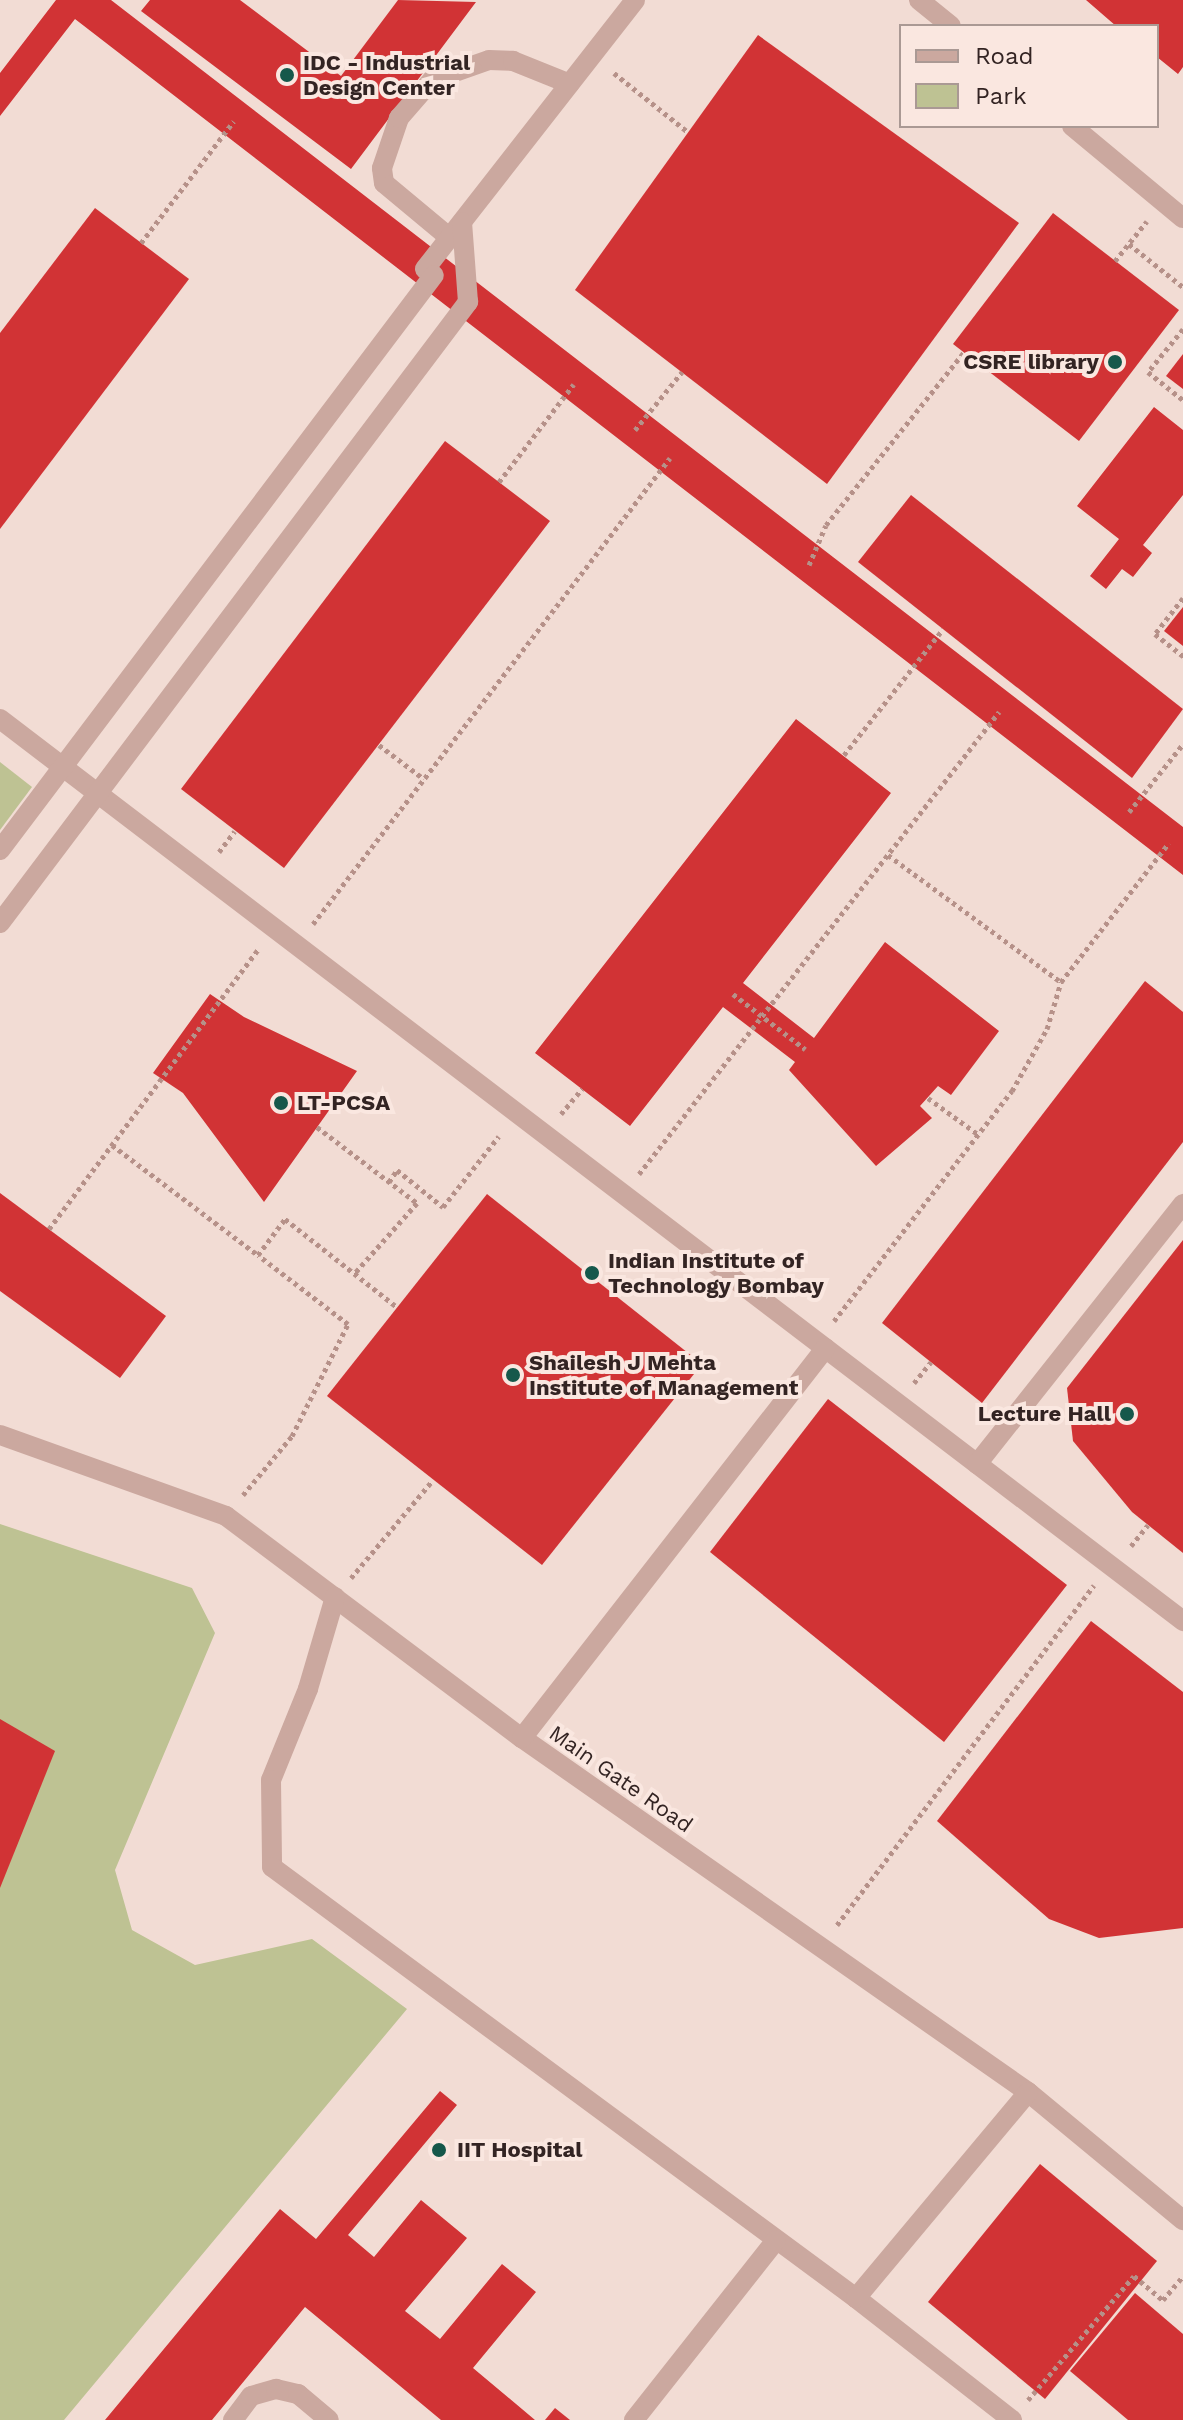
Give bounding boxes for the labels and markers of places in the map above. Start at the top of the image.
place label: IDC - Industrial Design Center [303,49,470,100]
marker: IDC - Industrial Design Center [278,66,296,84]
place label: CSRE library [963,349,1099,375]
marker: CSRE library [1106,353,1124,371]
place label: LT-PCSA [297,1090,390,1116]
marker: LT-PCSA [272,1094,290,1112]
place label: Indian Institute of Technology Bombay [608,1247,824,1298]
marker: Indian Institute of Technology Bombay [583,1264,601,1282]
place label: Shailesh J Mehta Institute of Management [529,1349,799,1400]
marker: Shailesh J Mehta Institute of Management [504,1366,522,1384]
place label: Lecture Hall [978,1401,1111,1427]
marker: Lecture Hall [1118,1405,1136,1423]
place label: IIT Hospital [457,2137,583,2163]
marker: IIT Hospital [428,2139,450,2161]

